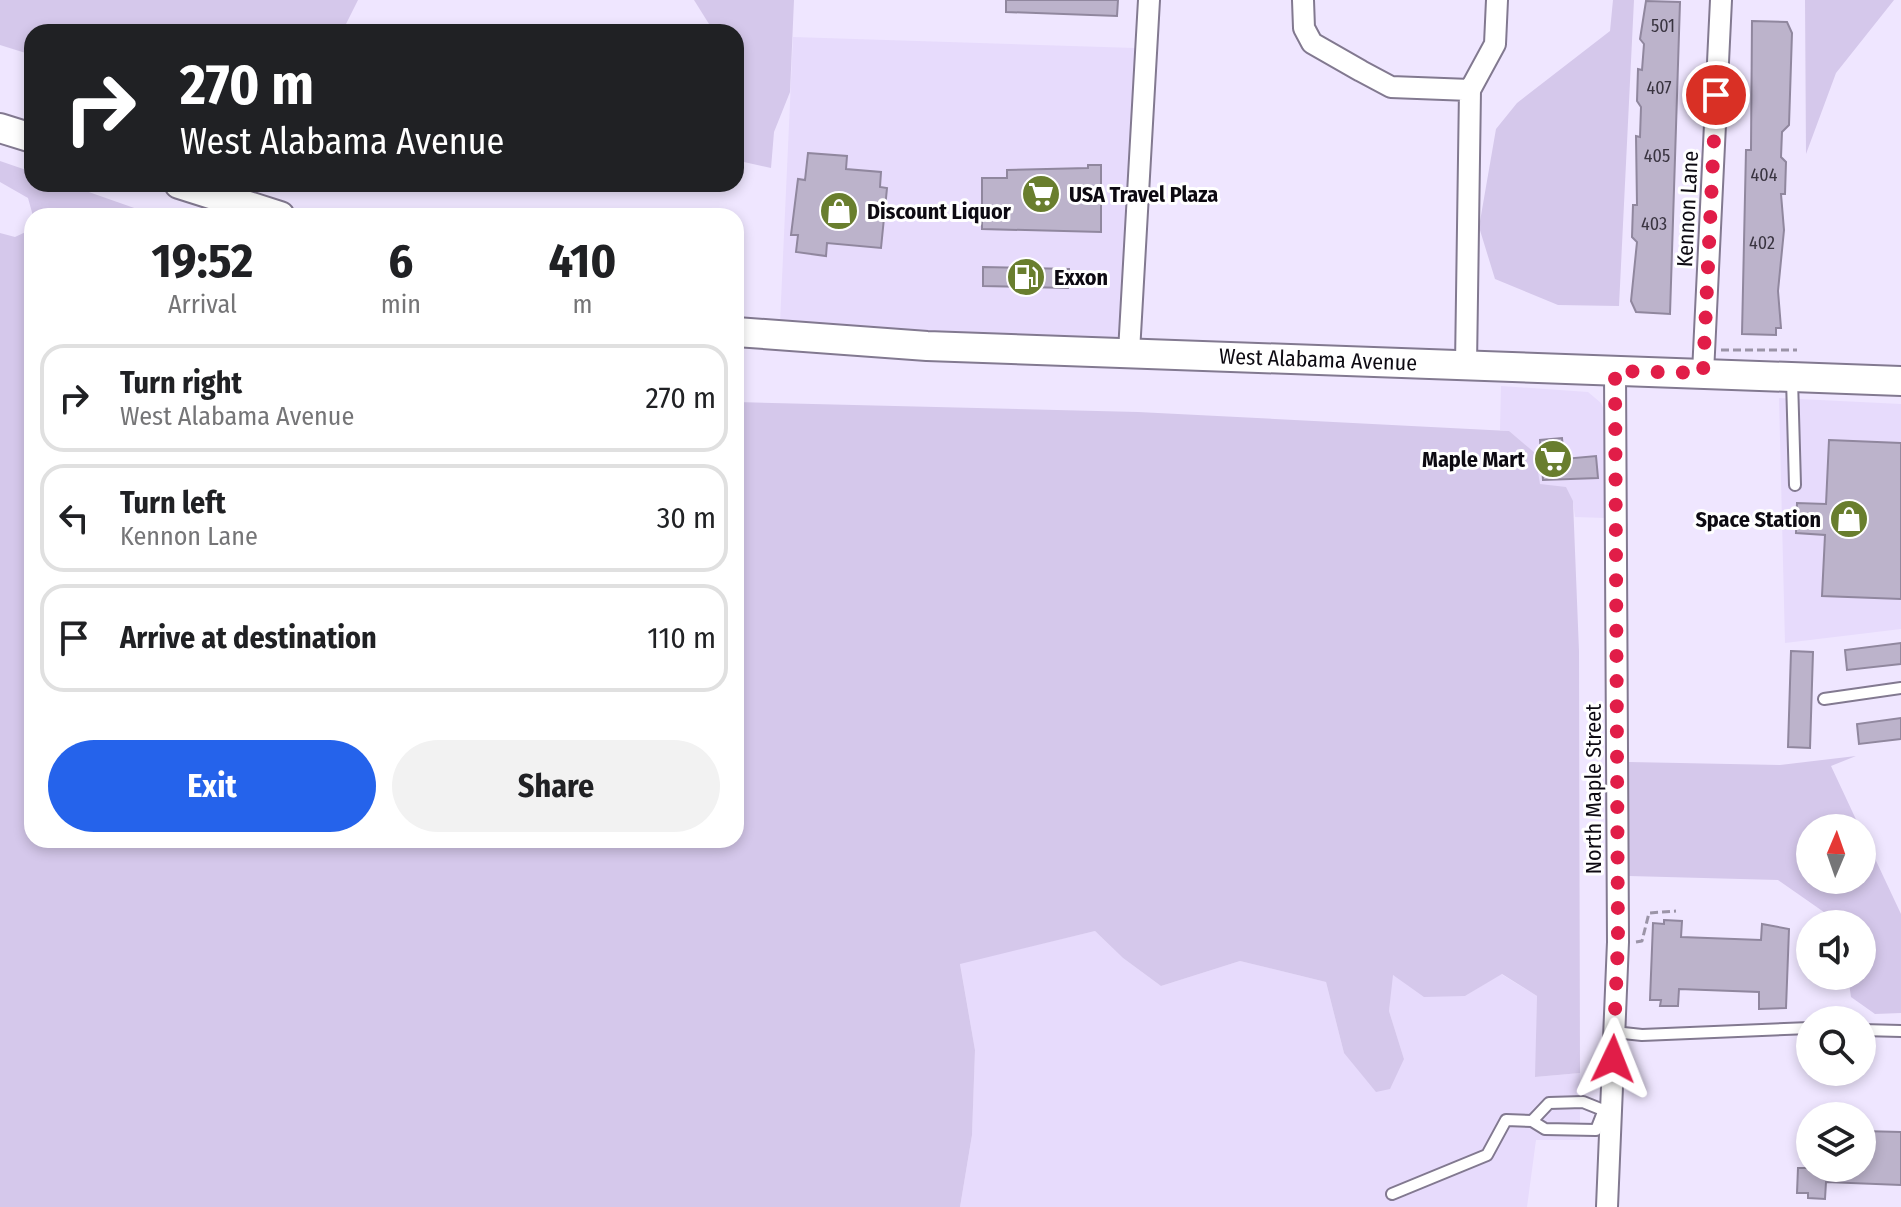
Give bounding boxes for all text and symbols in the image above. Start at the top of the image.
house number: 501 [1651,15,1675,37]
text: 270 m [180,52,314,119]
icon: right [48,56,152,160]
pin [1682,61,1750,129]
icon: arrive [1694,73,1738,117]
house number: 407 [1646,77,1672,99]
text: West Alabama Avenue [180,120,504,164]
house number: 405 [1644,145,1670,167]
street label: Kennon Lane [1671,150,1704,268]
house number: 404 [1751,164,1778,186]
supermarket icon: USA Travel Plaza [1020,173,1062,215]
place label: USA Travel Plaza [1069,181,1218,208]
shop icon: Discount Liquor [818,190,860,232]
place label: Discount Liquor [867,198,1012,225]
house number: 403 [1641,213,1667,235]
text: 19:52 [152,232,253,290]
text: 6 [388,232,413,290]
text: 410 [549,232,616,290]
house number: 402 [1749,232,1775,254]
fuel station icon: Exxon [1005,256,1047,298]
place label: Exxon [1054,264,1108,291]
text: Arrival [168,289,237,320]
text: min [381,289,421,320]
text: m [573,289,593,320]
street label: West Alabama Avenue [1218,343,1417,376]
text: Turn right [120,365,242,401]
icon: right [52,376,96,420]
text: 270 m [645,380,716,416]
text: West Alabama Avenue [120,401,354,432]
supermarket icon: Maple Mart [1532,438,1574,480]
place label: Maple Mart [1422,446,1525,473]
text: Turn left [120,485,226,521]
icon: left [52,496,96,540]
shop icon: Space Station [1828,498,1870,540]
text: 30 m [657,500,716,536]
place label: Space Station [1695,506,1821,533]
text: Kennon Lane [120,521,258,552]
icon: arrive [52,616,96,660]
text: Arrive at destination [120,620,377,656]
text: 110 m [647,620,716,656]
street label: North Maple Street [1580,703,1607,874]
button: Exit [48,740,376,832]
button: Share [392,740,720,832]
north arrow [1796,814,1876,894]
map controls [1796,814,1876,1182]
button: sound [1796,910,1876,990]
button: search [1796,1006,1876,1086]
position arrow [1571,1017,1655,1101]
button: layers [1796,1102,1876,1182]

